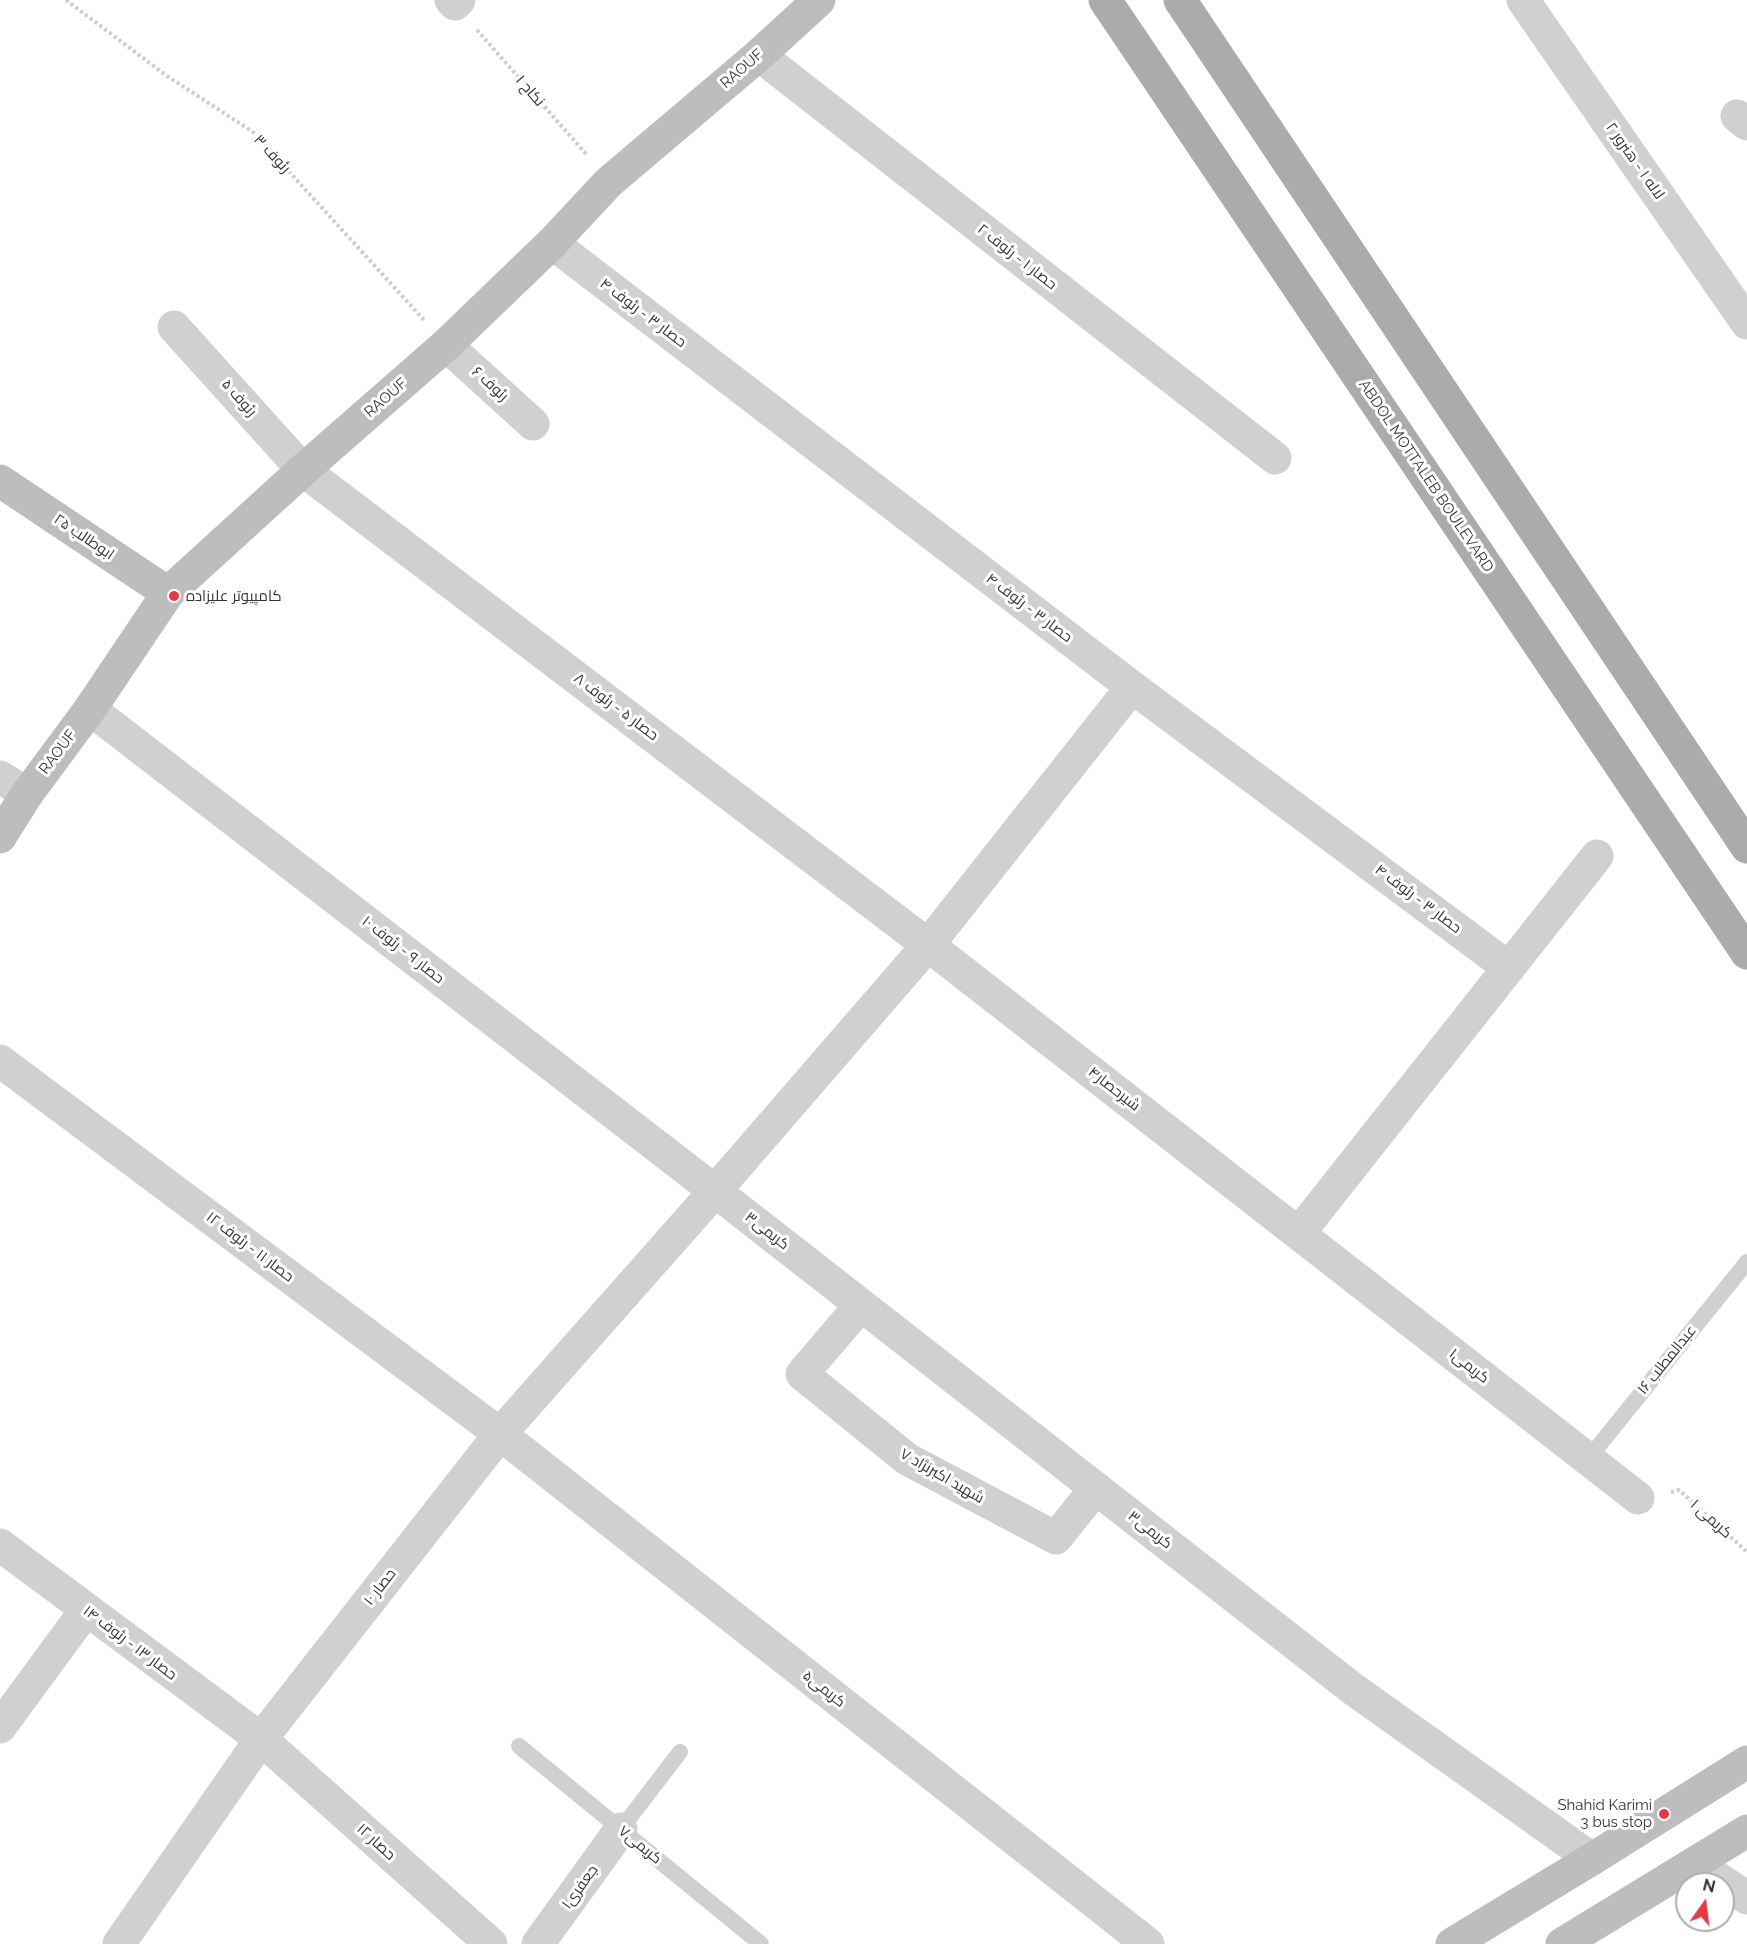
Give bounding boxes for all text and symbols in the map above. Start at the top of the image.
street label: RAOUF [717,46,767,92]
street label: نکاح ۱ [512,72,548,110]
street label: لاله ۱ - هنرور ۲ [1602,119,1668,203]
street label: رئوف ۳ [250,131,294,177]
street label: حصار ۱ - رئوف ۲ [974,220,1060,294]
street label: حصار ۳ - رئوف ۴ [596,275,690,351]
street label: رئوف ۶ [468,363,512,405]
street label: RAOUF [361,375,411,421]
street label: رئوف ۵ [218,376,260,420]
street label: ABDOL MOTTALEB BOULEVARD [1355,376,1497,576]
street label: ابوطالب ۲۵ [51,510,117,564]
street label: حصار ۳ - رئوف ۴ [982,570,1076,646]
place label: کامپیوتر علیزاده [186,587,282,605]
marker: کامپیوتر علیزاده [167,589,181,603]
street label: حصار ۵ - رئوف ۸ [570,669,662,745]
street label: RAOUF [35,726,81,778]
street label: حصار ۳ - رئوف ۴ [1371,861,1465,937]
street label: حصار ۹ - رئوف ۱۰ [358,912,448,988]
street label: شیرحصار۴ [1085,1063,1143,1115]
street label: حصار ۱۱ - رئوف ۱۲ [203,1208,297,1286]
street label: کریمی۳ [741,1208,793,1254]
street label: عبدالمطلب ۱۶ [1634,1322,1700,1398]
street label: کریمی۱ [1445,1345,1493,1387]
street label: شهید اکبرنژاد ۷ [897,1445,987,1507]
street label: کریمی ۱ [1687,1496,1735,1542]
street label: کریمی۳ [1124,1507,1176,1553]
street label: حصار ۱۰ [360,1565,400,1609]
street label: حصار ۱۳ - رئوف ۱۴ [80,1602,180,1684]
street label: کریمی۵ [799,1667,849,1711]
place label: Shahid Karimi 3 bus stop [1557,1796,1652,1831]
marker: Shahid Karimi 3 bus stop [1657,1807,1671,1821]
street label: حصار ۱۲ [353,1820,399,1864]
street label: کریمی۷ [615,1822,665,1868]
street label: جعفری۱ [558,1861,602,1913]
north arrow [1675,1872,1735,1932]
text: N [1701,1875,1717,1897]

